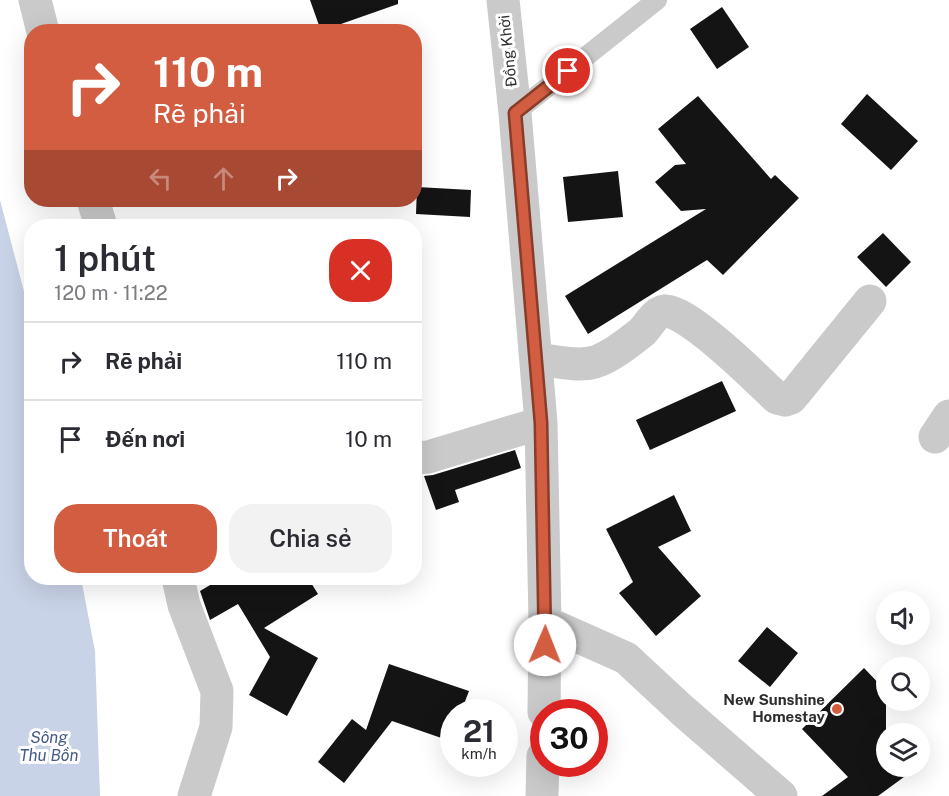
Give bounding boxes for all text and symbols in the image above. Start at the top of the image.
street label: Đồng Khởi [495,14,520,88]
pin [542,45,593,96]
text: 110 m [153,47,263,96]
icon: right [54,48,132,126]
icon: arrive [551,54,584,87]
text: Rẽ phải [153,97,246,129]
icon: left [144,162,177,195]
icon: ahead [207,162,240,195]
icon: right [270,162,303,195]
text: 1 phút [54,237,156,279]
button: close [329,239,392,302]
text: 120 m · 11:22 [54,281,168,305]
icon: right [54,345,87,378]
text: Rẽ phải [105,348,182,374]
text: 110 m [336,348,392,374]
icon: arrive [54,423,87,456]
text: Đến nơi [105,426,185,452]
text: 10 m [345,426,392,452]
button: Thoát [54,504,217,573]
button: Chia sẻ [229,504,392,573]
map controls [876,591,930,777]
button: sound [876,591,930,645]
position arrow [513,613,577,677]
button: search [876,657,930,711]
place label: New Sunshine Homestay [723,691,826,725]
speed limit sign: 30 [530,699,608,777]
marker: New Sunshine Homestay [830,702,844,716]
text: 21 [463,713,495,749]
button: layers [876,723,930,777]
water label: Sông Thu Bồn [20,728,79,765]
text: km/h [461,745,497,762]

